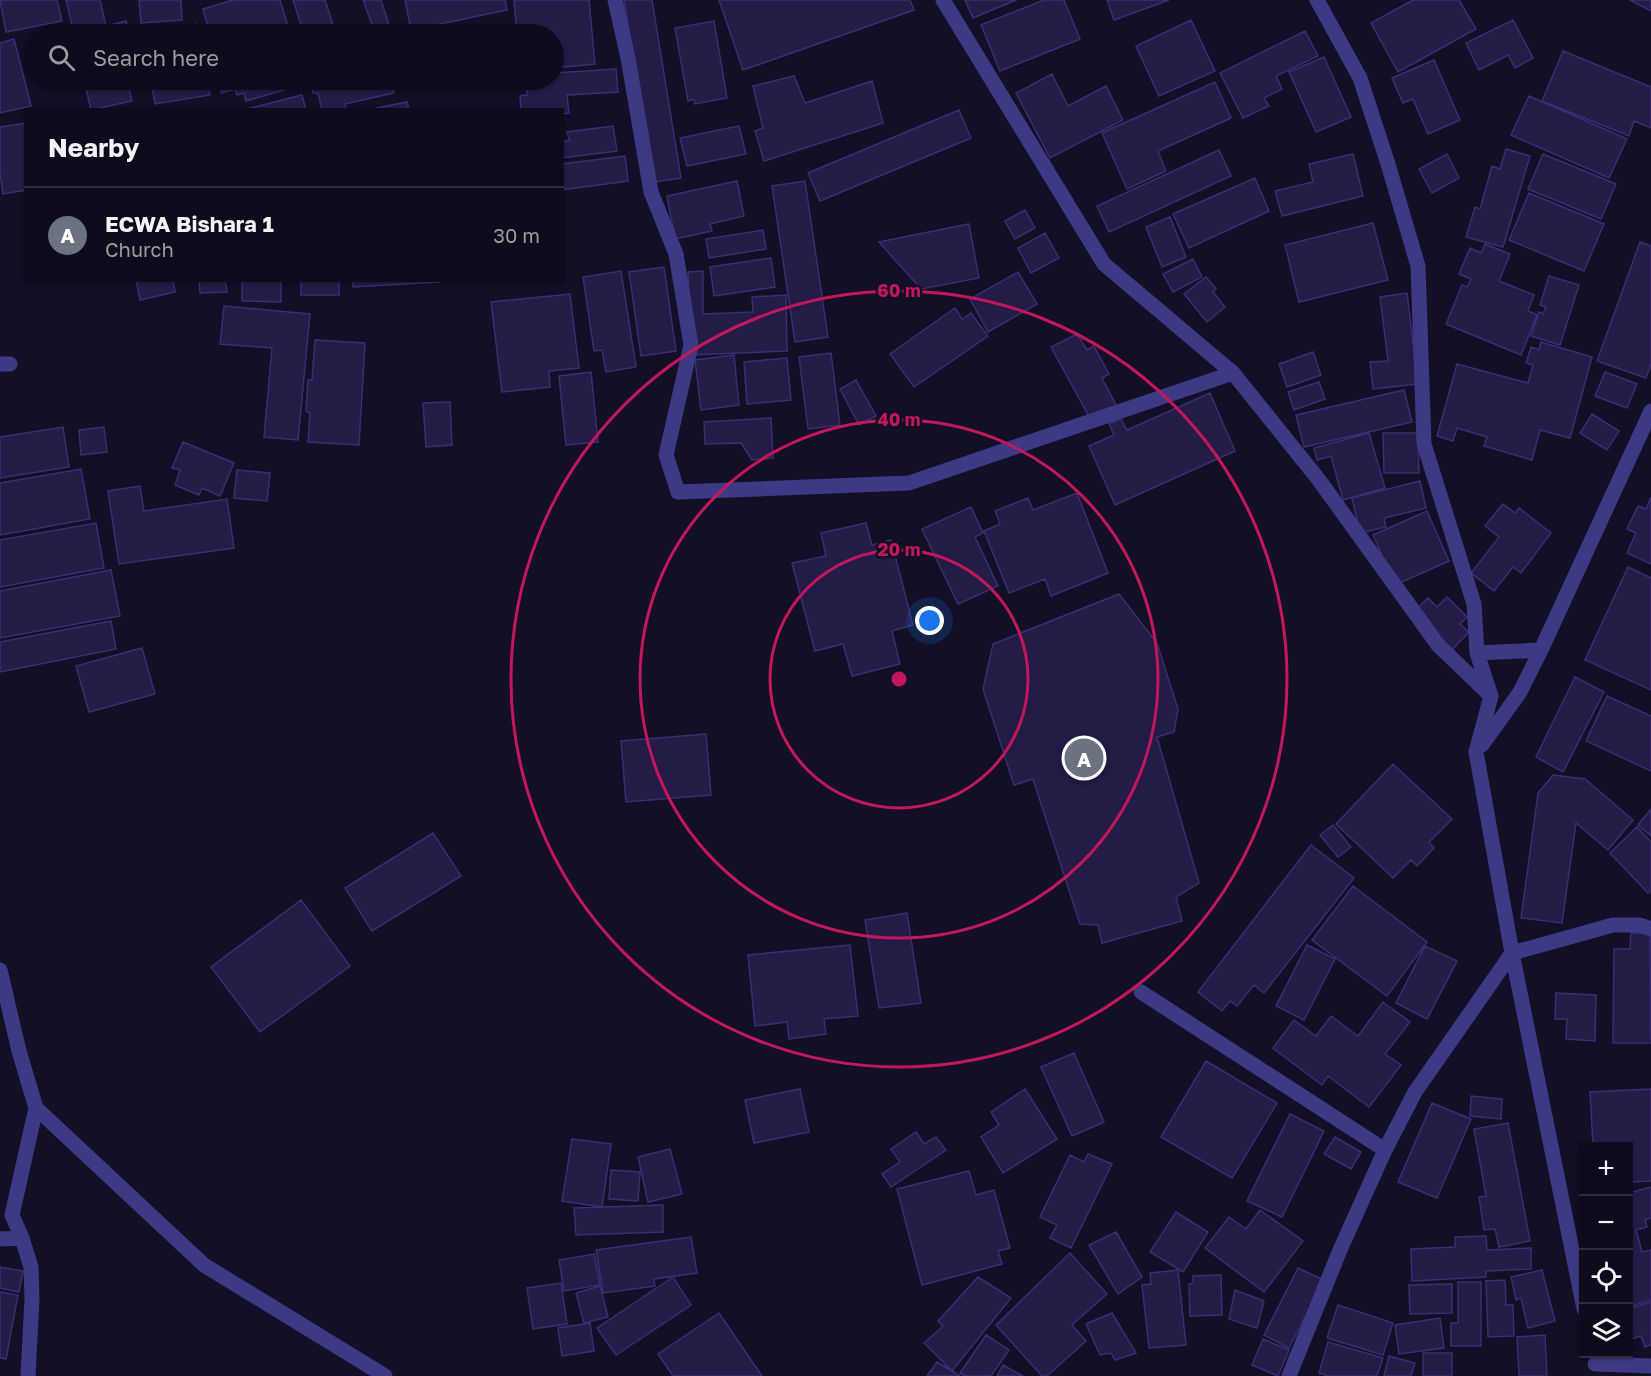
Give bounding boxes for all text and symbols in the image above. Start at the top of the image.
search box [24,24,564,90]
icon: search [45,41,78,74]
text: Search here [93,44,219,71]
text: Nearby [48,132,139,163]
text: ECWA Bishara 1 [105,210,274,237]
text: A [60,223,75,247]
text: 30 m [493,223,540,247]
text: Church [105,237,174,261]
text: 60 m [877,279,921,301]
text: 40 m [877,408,921,430]
text: 20 m [878,538,920,560]
your location [915,606,944,635]
centre of rings [889,669,909,689]
pin: A [1064,736,1104,780]
map controls [1579,1142,1633,1358]
button: + [1579,1142,1633,1196]
button: − [1579,1196,1633,1250]
button: locate [1579,1250,1633,1304]
button: layers [1579,1304,1633,1358]

